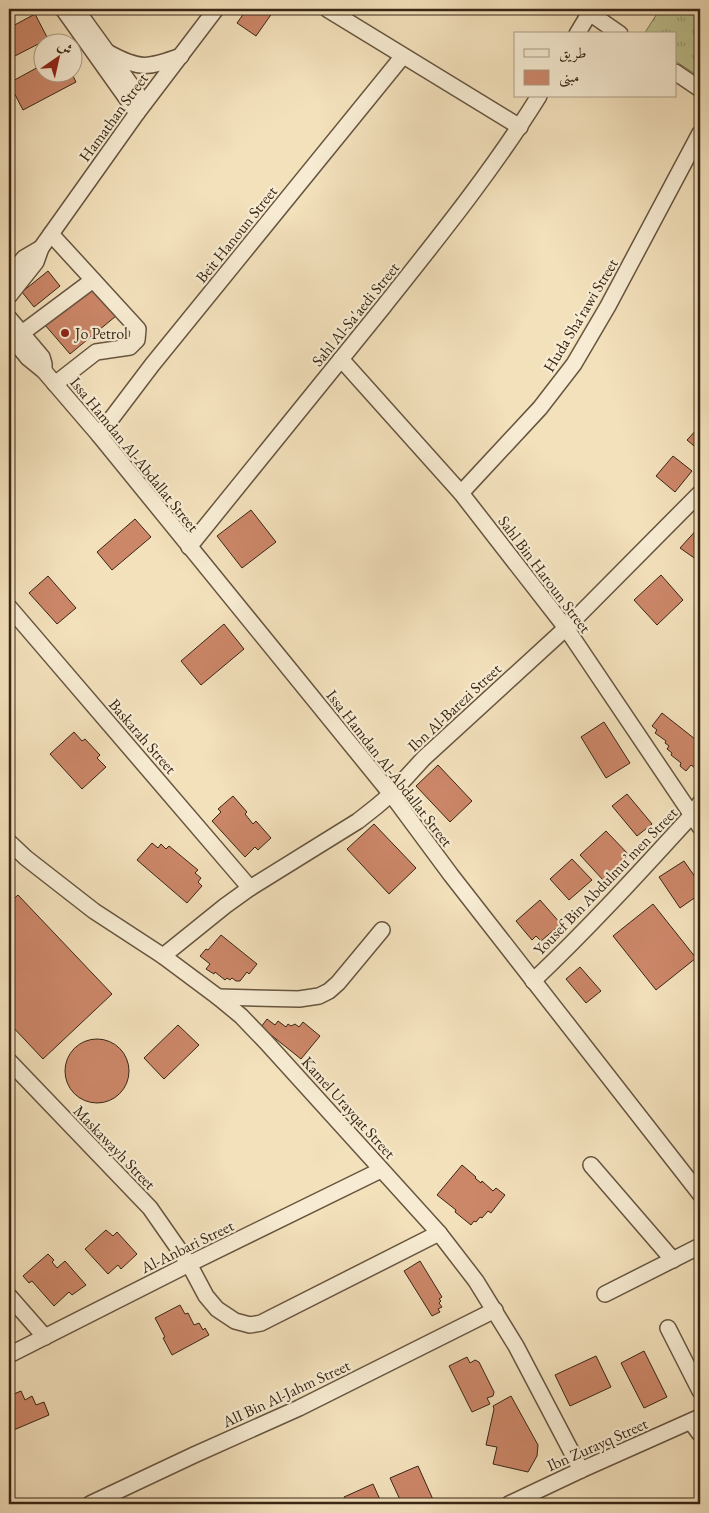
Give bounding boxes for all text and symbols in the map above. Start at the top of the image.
north arrow [32,32,82,82]
legend [514,32,676,98]
text: ش [54,36,76,59]
text: طريق [559,43,586,63]
text: مبنى [559,67,579,88]
street label: Hamathan Street [74,69,153,166]
street label: Beit Hanoun Street [191,182,282,287]
street label: Huda Sha'rawi Street [538,255,623,376]
street label: Sahl Al-Sa'aedi Street [307,258,404,371]
place label: Jo Petrol [73,323,128,344]
marker: Jo Petrol [59,327,71,339]
street label: Issa Hamdan Al-Abdallat Street [65,372,204,536]
street label: Sahl Bin Haroun Street [494,511,596,637]
street label: Ibn Al-Barezi Street [403,659,505,756]
street label: Issa Hamdan Al-Abdallat Street [322,685,458,851]
street label: Baskarah Street [104,694,181,778]
street label: Yousef Bin Abdulmu’men Street [529,803,682,960]
street label: Kamel Urayqat Street [297,1052,400,1163]
street label: Maskawayh Street [69,1101,160,1194]
street label: Al-Anbari Street [136,1215,237,1278]
street label: AlI Bin Al-Jahm Street [218,1355,353,1433]
street label: Ibn Zurayq Street [543,1413,651,1476]

